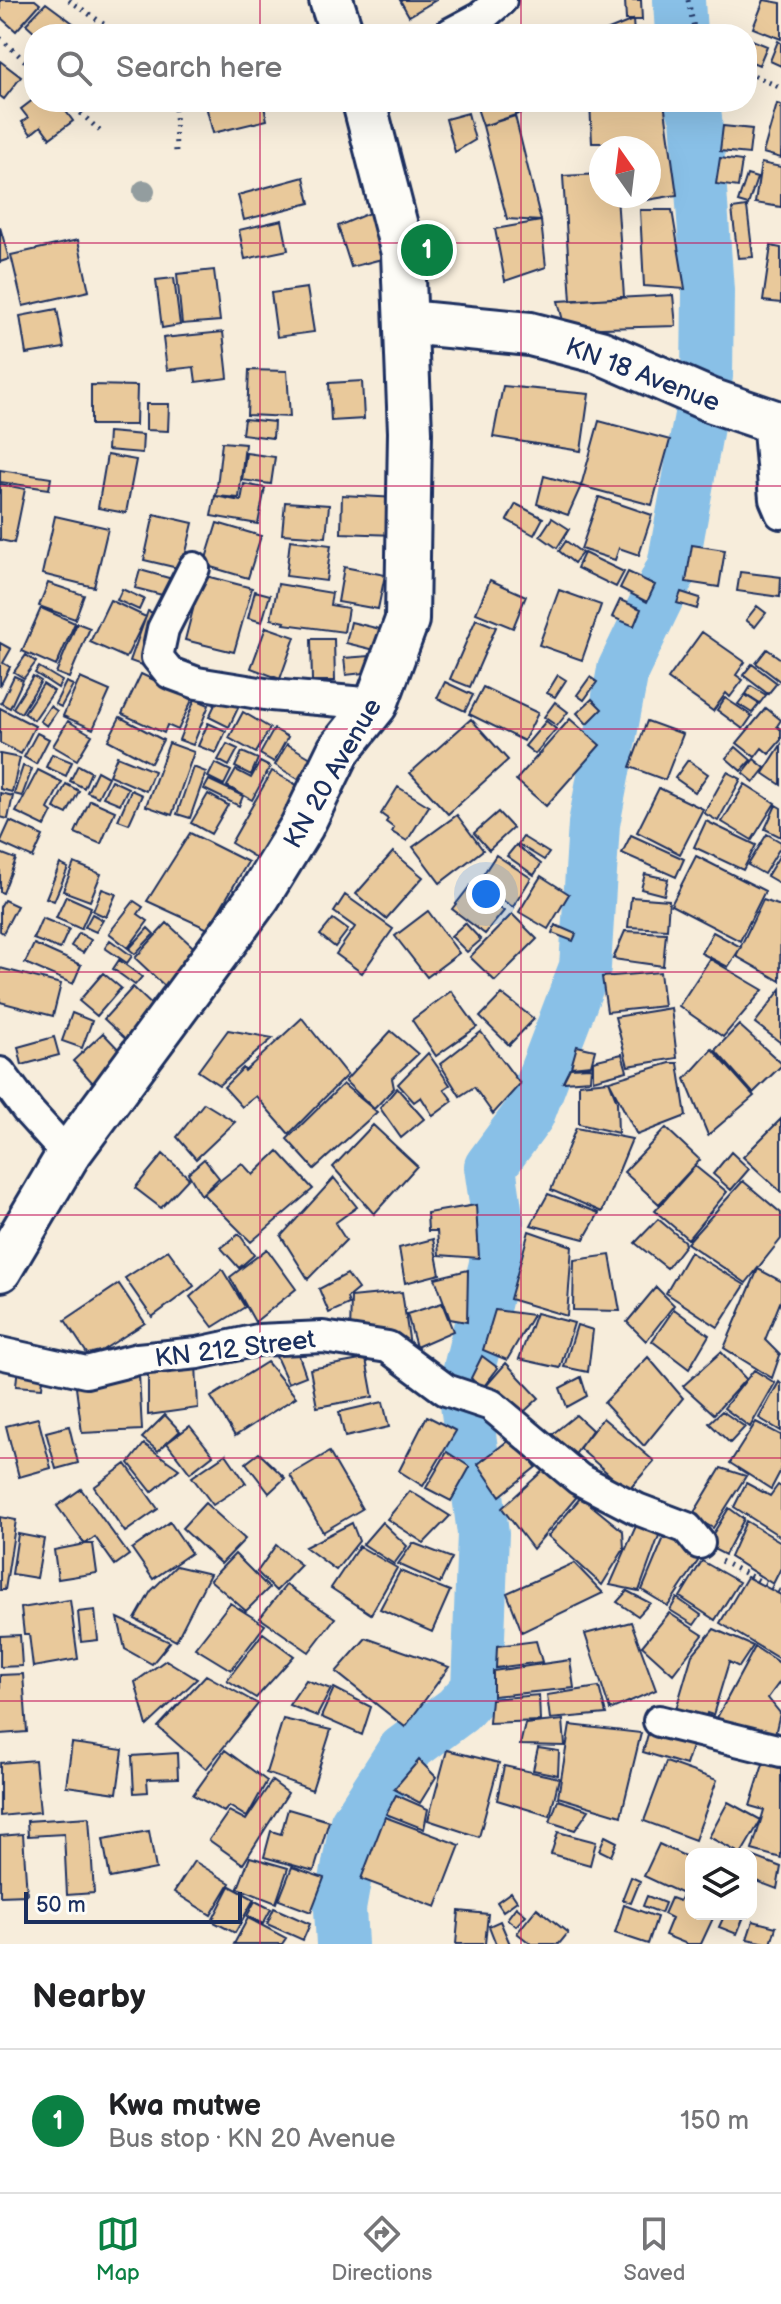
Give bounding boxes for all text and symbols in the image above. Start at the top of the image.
search box [24,24,757,112]
icon: search [52,46,96,90]
text: Search here [116,50,282,86]
north arrow [589,136,661,208]
pin: 1 [401,220,453,280]
street label: KN 18 Avenue [561,332,724,419]
street label: KN 20 Avenue [278,693,389,854]
your location [466,874,506,914]
street label: KN 212 Street [153,1324,317,1375]
map controls [685,1848,757,1920]
button: layers [685,1848,757,1920]
scale bar [24,1888,242,1924]
text: 50 m [36,1892,86,1919]
text: Nearby [32,1976,146,2017]
text: Kwa mutwe [108,2088,261,2124]
text: 1 [53,2106,63,2137]
text: 150 m [680,2106,749,2137]
text: Bus stop · KN 20 Avenue [108,2124,395,2155]
tab: Map [96,2212,140,2287]
tab: Directions [331,2212,432,2287]
tab: Saved [624,2212,685,2287]

